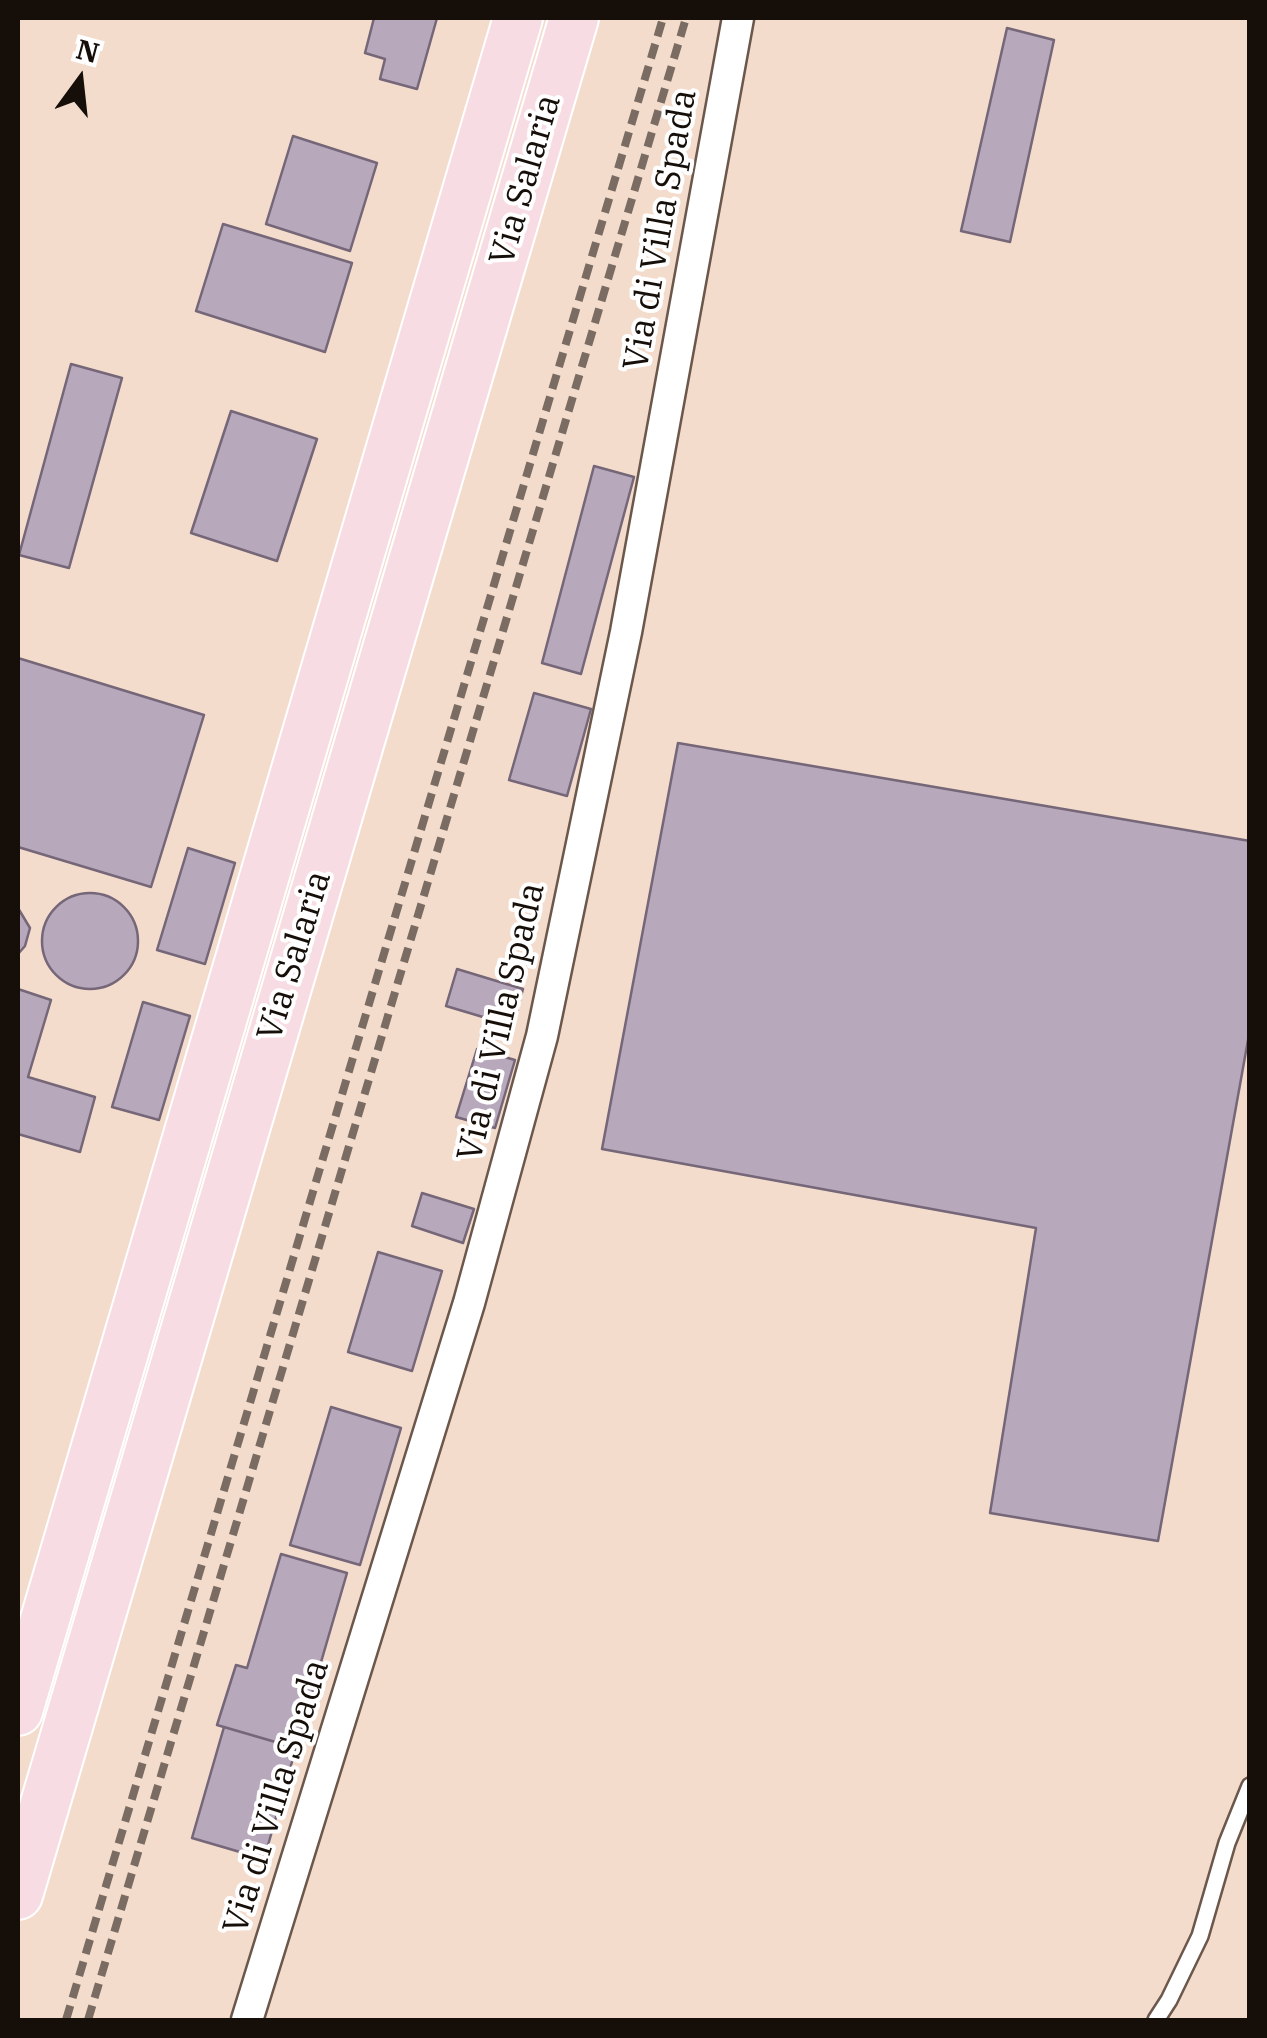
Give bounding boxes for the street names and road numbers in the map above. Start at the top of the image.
street label: Via di Villa Spada [616,86,706,374]
street label: Via Salaria [482,90,570,270]
street label: Via Salaria [249,866,341,1046]
street label: Via di Villa Spada [450,879,554,1165]
street label: Via di Villa Spada [215,1655,339,1939]

